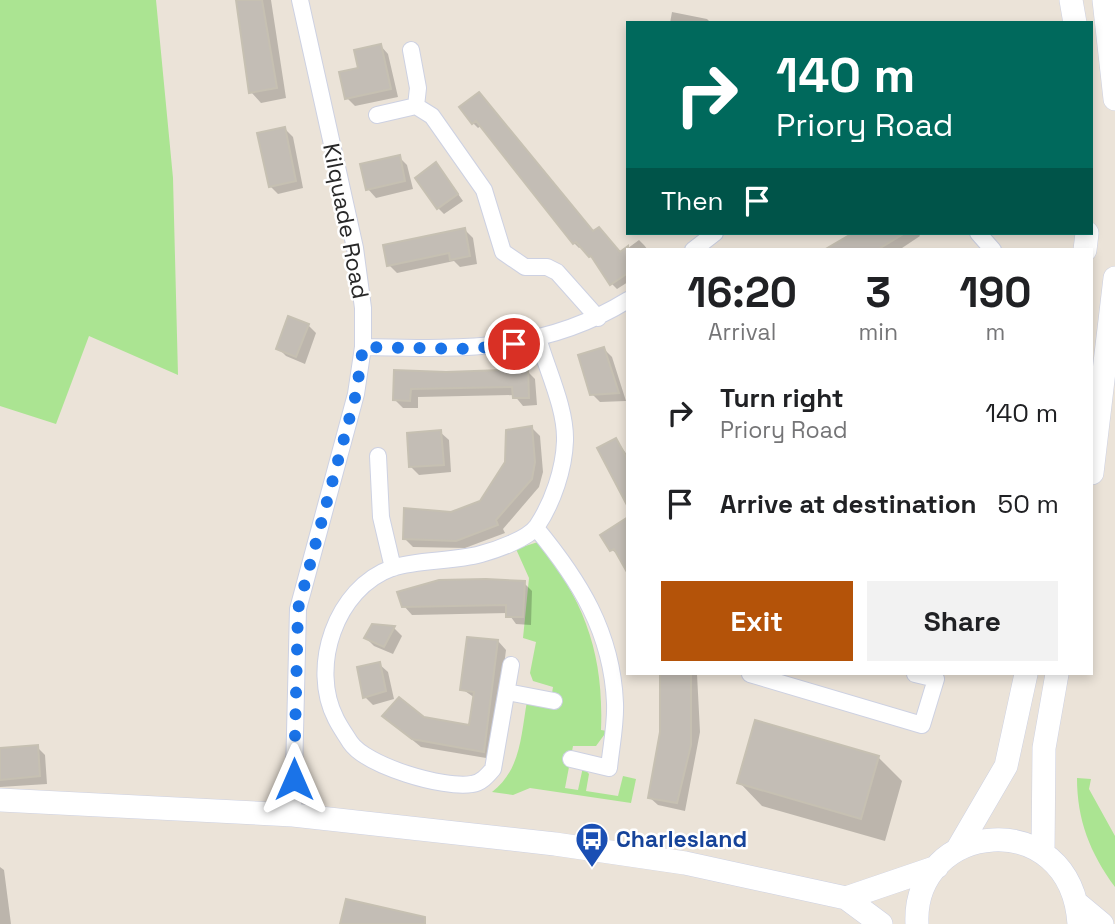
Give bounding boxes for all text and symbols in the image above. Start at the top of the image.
text: 140 m [776,44,915,106]
icon: right [661,49,752,140]
text: Priory Road [776,105,953,145]
street label: Kilquade Road [316,141,376,301]
icon: arrive [738,182,776,220]
text: Then [661,184,724,218]
text: 16:20 [687,266,797,319]
text: 3 [865,266,891,319]
text: 190 [959,266,1032,319]
pin [484,314,544,374]
text: Arrival [708,317,776,347]
text: min [858,317,898,347]
text: m [986,317,1005,347]
icon: arrive [495,325,533,363]
text: Turn right [720,381,844,415]
icon: right [661,394,699,432]
text: 140 m [985,396,1058,430]
text: Priory Road [720,415,847,445]
icon: arrive [661,485,699,523]
text: Arrive at destination [720,487,977,521]
text: 50 m [998,487,1059,521]
button: Exit [661,581,853,661]
button: Share [867,581,1058,661]
position arrow [257,742,331,816]
bus stop icon: Charlesland [573,820,611,869]
place label: Charlesland [616,824,747,854]

